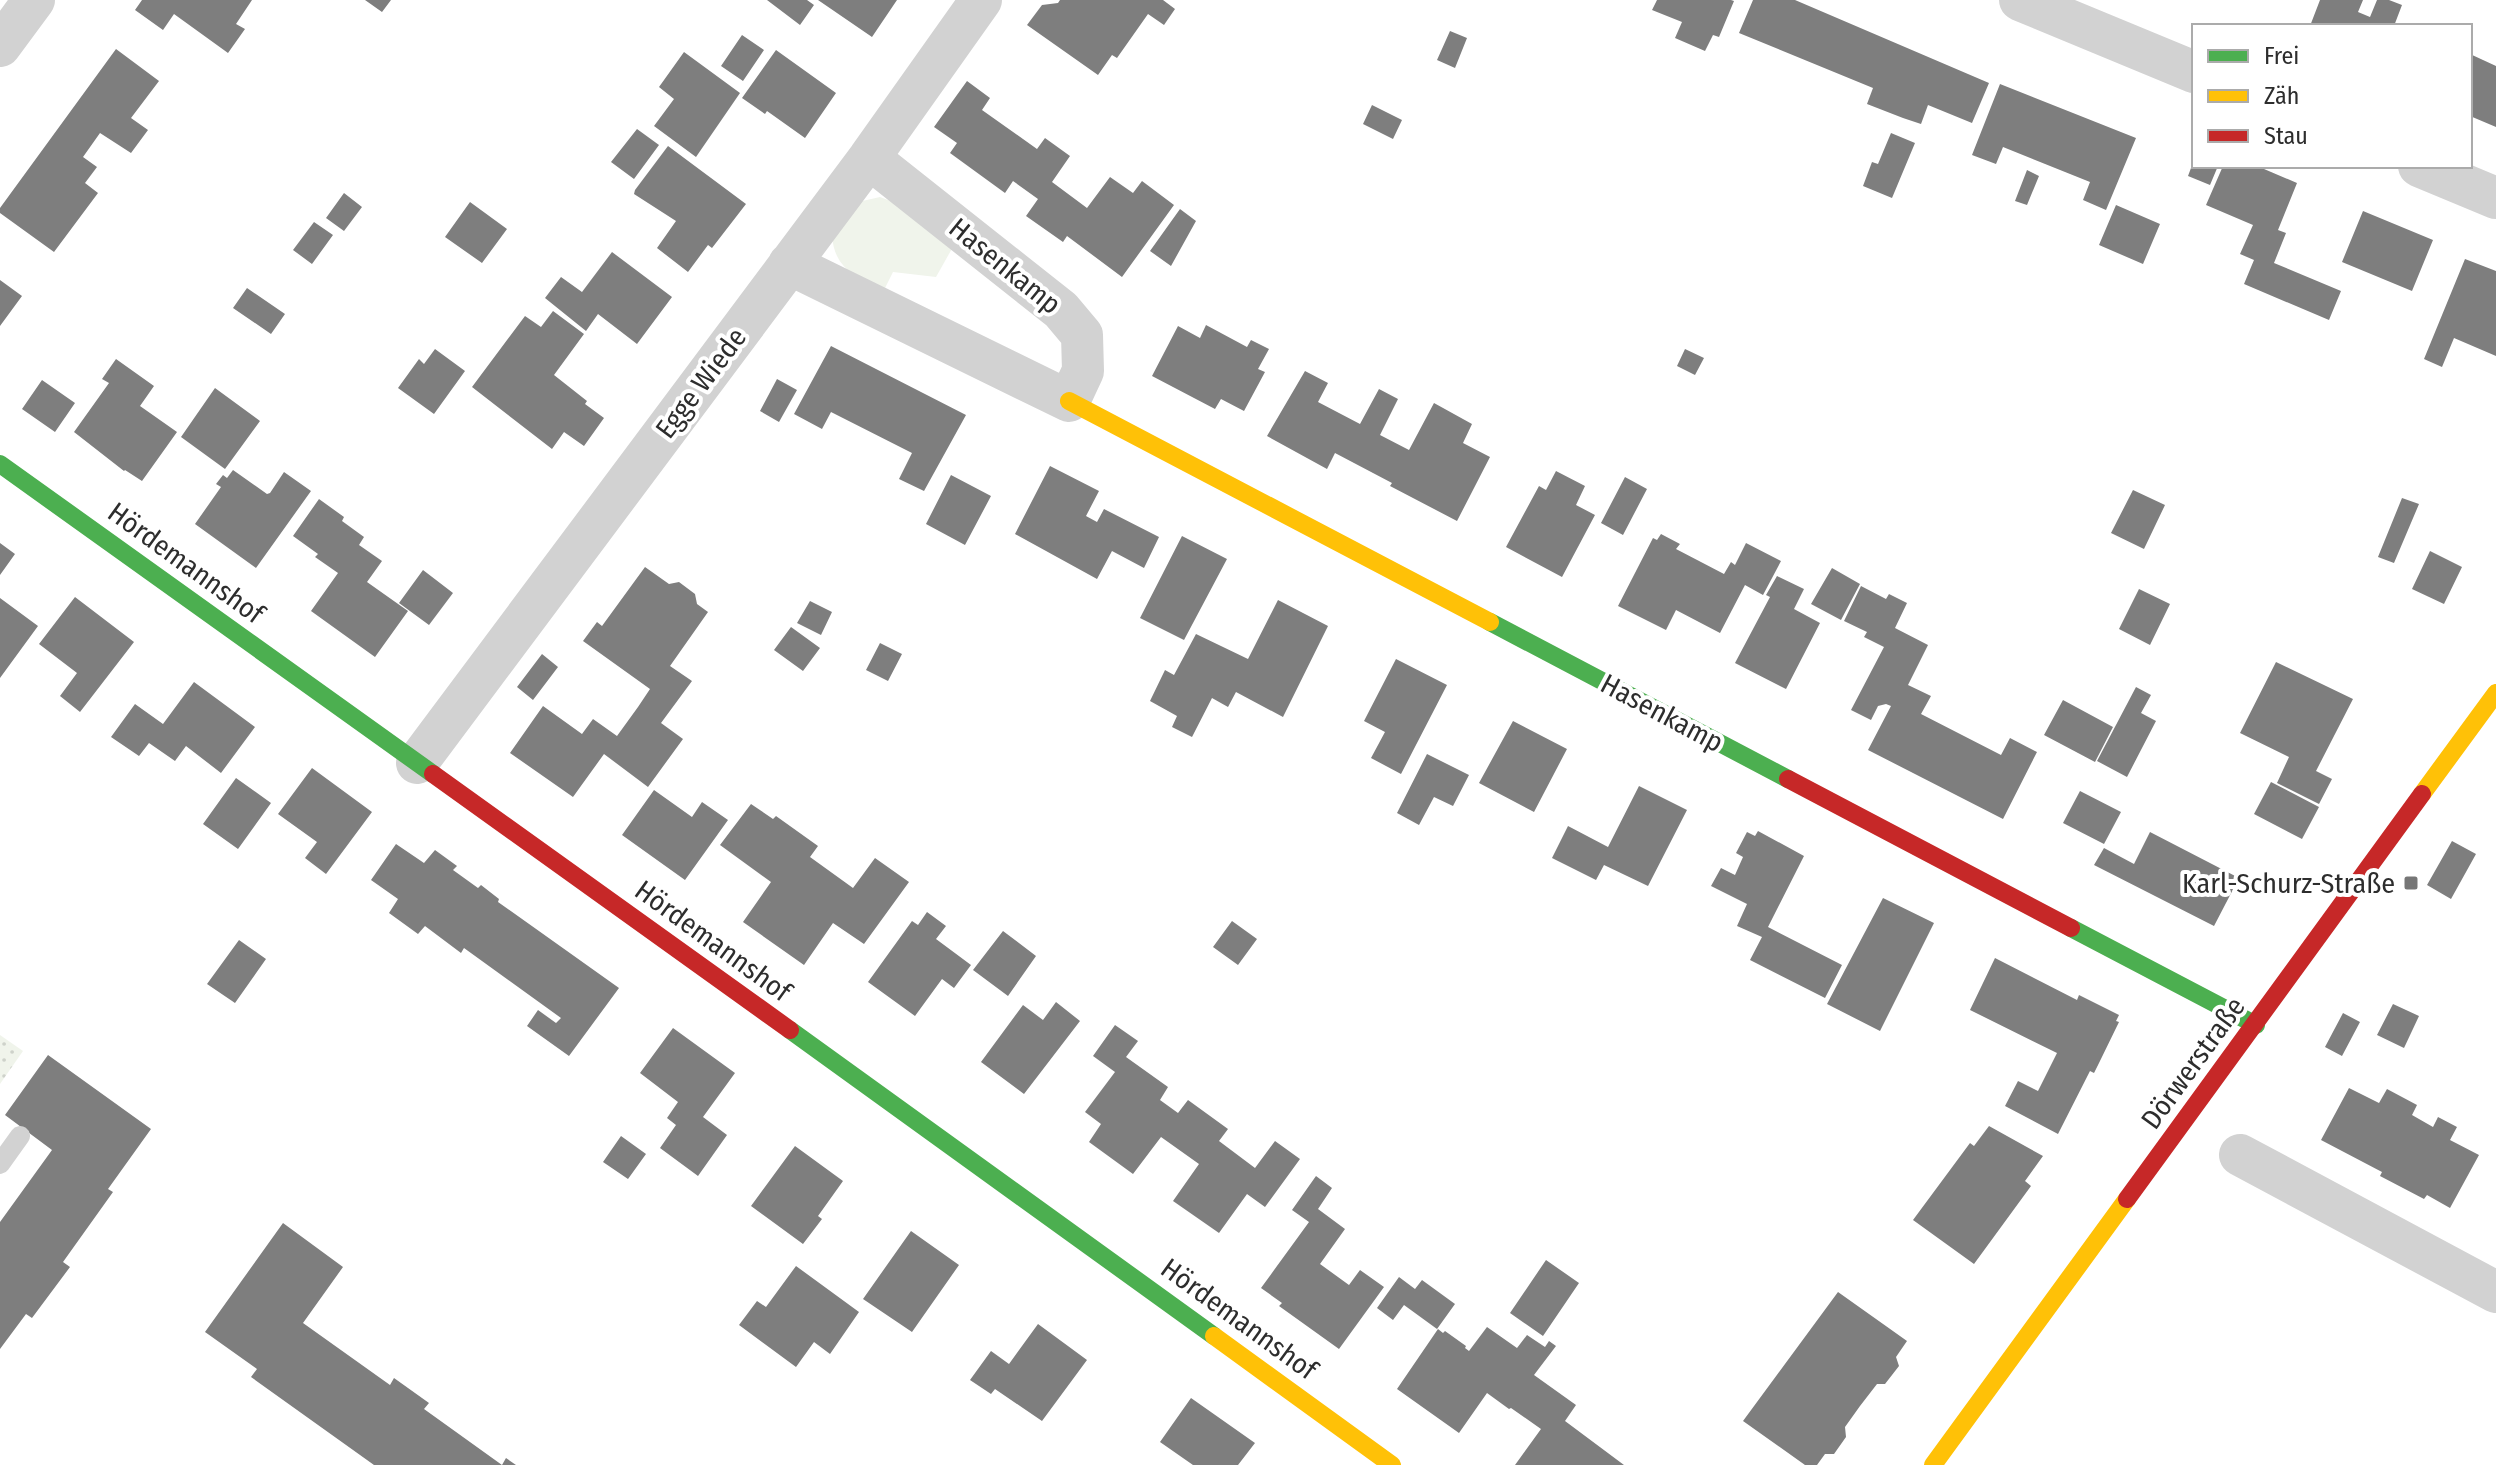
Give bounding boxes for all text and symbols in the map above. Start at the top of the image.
legend [2192,24,2472,168]
text: Frei [2264,42,2299,70]
text: Zäh [2264,82,2299,110]
text: Stau [2264,122,2308,150]
street label: Hasenkamp [943,211,1067,321]
street label: Egge Wiede [649,321,753,445]
street label: Hördemannshof [102,495,272,632]
street label: Hasenkamp [1595,667,1729,759]
place label: Karl-Schurz-Straße [2182,867,2395,900]
street label: Hördemannshof [629,873,799,1010]
marker: Karl-Schurz-Straße [2402,874,2420,892]
street label: Dörwerstraße [2134,991,2252,1135]
street label: Hördemannshof [1155,1251,1325,1388]

